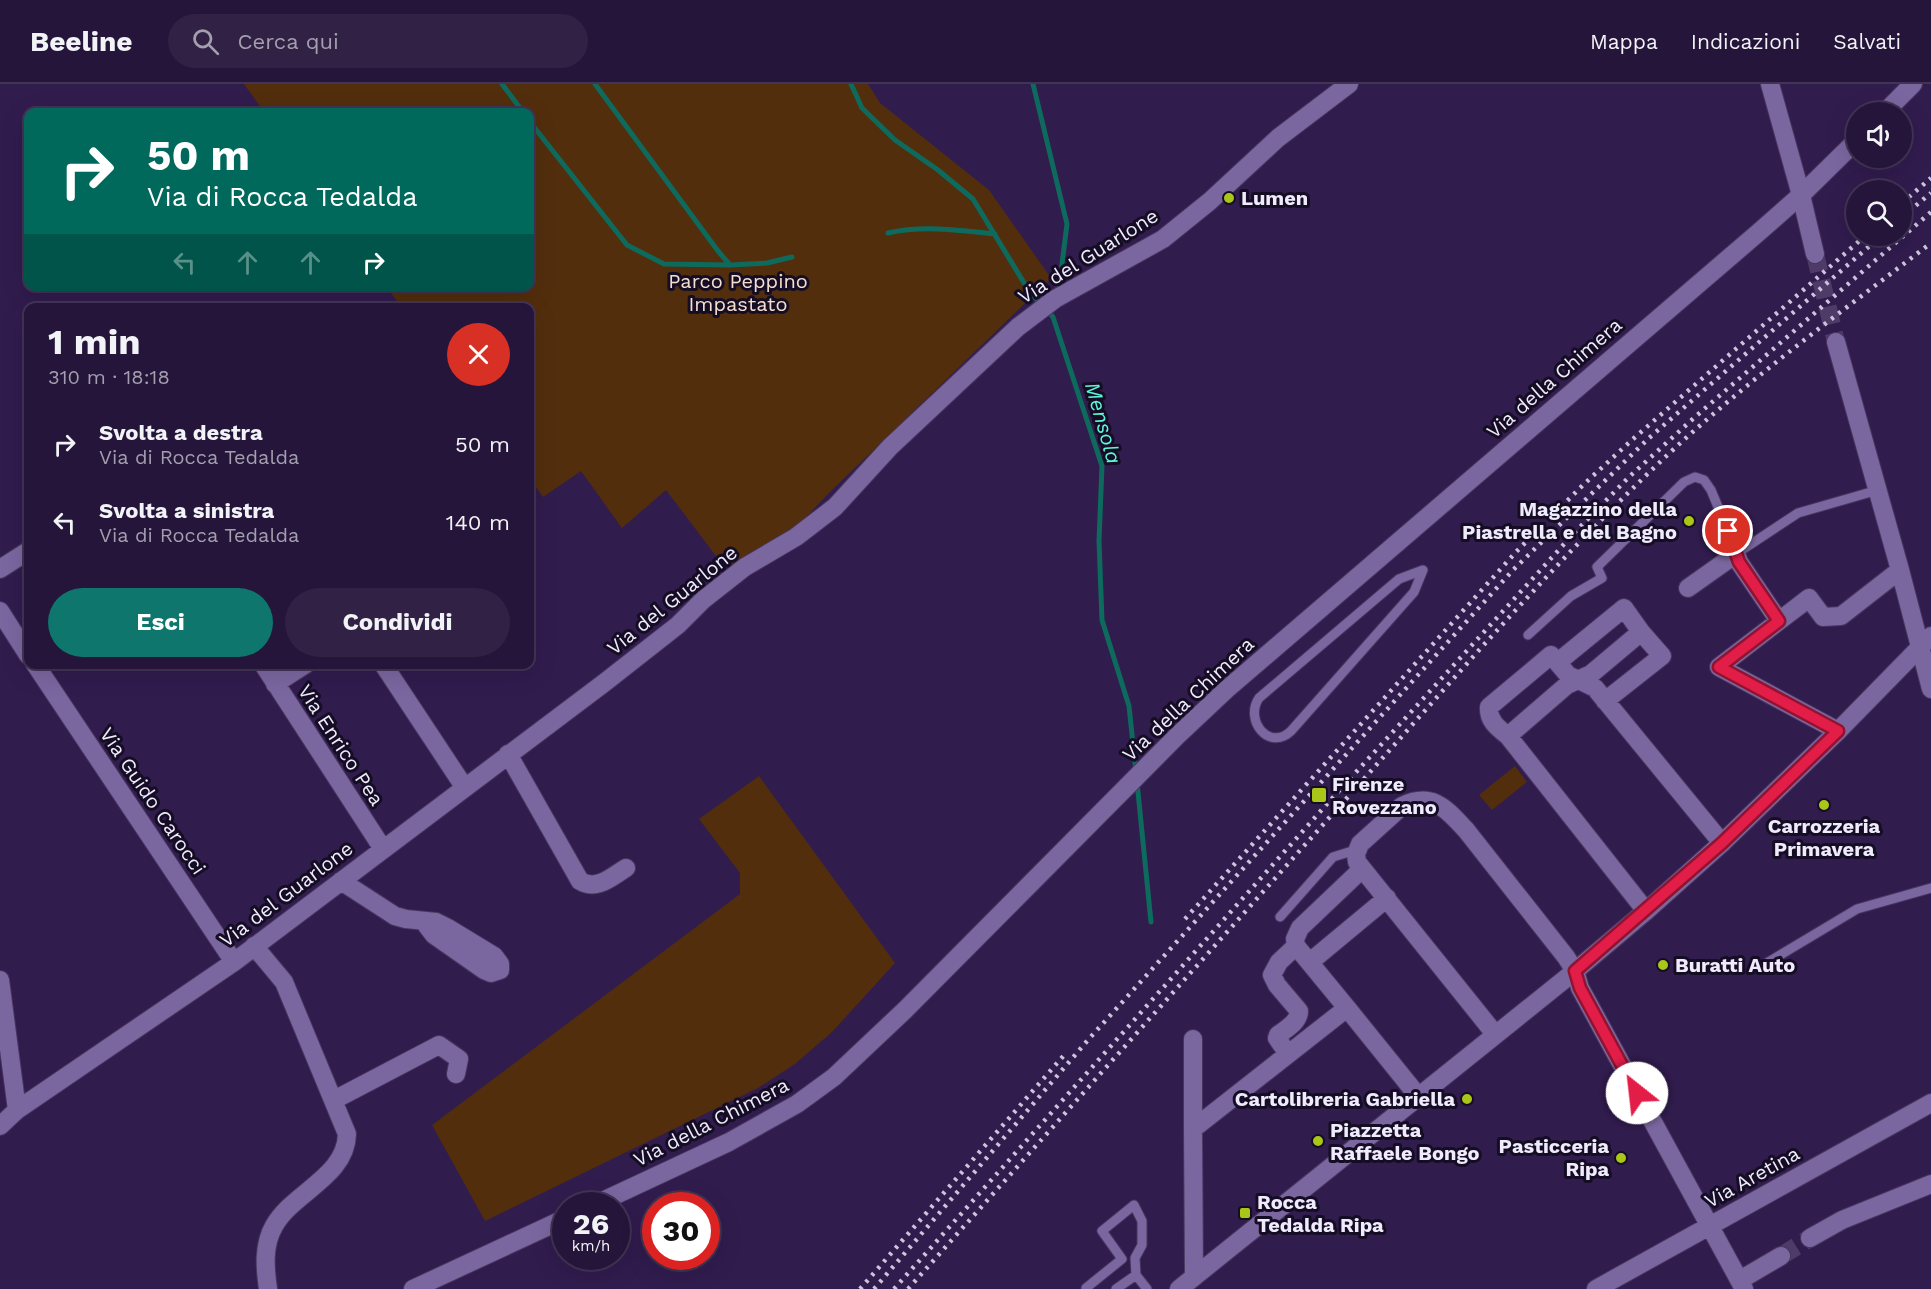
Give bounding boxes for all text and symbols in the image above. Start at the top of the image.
search box [168,14,588,68]
text: Beeline [30,25,132,58]
icon: search [189,25,222,58]
text: Cerca qui [237,29,339,54]
text: Mappa [1590,29,1658,54]
text: Indicazioni [1691,29,1800,54]
text: Salvati [1833,29,1901,54]
map controls [1846,102,1912,246]
button: sound [1846,102,1912,168]
text: 50 m [147,131,250,180]
icon: right [48,132,126,210]
button: search [1846,180,1912,246]
text: Via di Rocca Tedalda [147,181,418,213]
place label: Lumen [1241,186,1308,210]
marker: Lumen [1222,191,1236,205]
street label: Via del Guarlone [1014,203,1162,309]
icon: left [168,246,201,279]
icon: ahead [231,246,264,279]
icon: ahead [294,246,327,279]
icon: right [357,246,390,279]
park label: Parco Peppino Impastato [668,269,808,316]
street label: Via della Chimera [1482,313,1626,443]
text: 1 min [48,321,140,363]
button: close [447,323,510,386]
text: 310 m · 18:18 [48,365,170,389]
water label: Mensola [1080,379,1127,467]
text: Svolta a destra [99,420,263,445]
icon: right [48,428,81,461]
text: 50 m [455,432,510,457]
text: Via di Rocca Tedalda [99,445,299,469]
place label: Magazzino della Piastrella e del Bagno [1462,497,1677,544]
text: Svolta a sinistra [99,498,274,523]
pin [1702,505,1753,556]
icon: left [48,506,81,539]
text: 140 m [446,510,510,535]
marker: Magazzino della Piastrella e del Bagno [1682,514,1696,528]
icon: arrive [1711,514,1744,547]
text: Via di Rocca Tedalda [99,523,299,547]
street label: Via del Guarlone [602,540,742,660]
button: Esci [48,588,273,657]
button: Condividi [285,588,510,657]
street label: Via della Chimera [1117,632,1259,766]
street label: Via Enrico Pea [293,680,389,810]
street label: Via Guido Carocci [95,723,211,879]
place label: Firenze Rovezzano [1332,772,1437,819]
marker: Firenze Rovezzano [1310,786,1328,804]
marker: Carrozzeria Primavera [1817,798,1831,812]
place label: Carrozzeria Primavera [1768,814,1881,861]
street label: Via del Guarlone [215,836,357,952]
place label: Buratti Auto [1675,953,1795,977]
marker: Buratti Auto [1656,958,1670,972]
position arrow [1605,1061,1669,1125]
street label: Via della Chimera [629,1072,793,1172]
place label: Cartolibreria Gabriella [1235,1087,1455,1111]
marker: Cartolibreria Gabriella [1460,1092,1474,1106]
place label: Piazzetta Raffaele Bongo [1330,1118,1480,1165]
marker: Piazzetta Raffaele Bongo [1311,1134,1325,1148]
place label: Pasticceria Ripa [1499,1134,1609,1181]
street label: Via Aretina [1700,1141,1804,1213]
marker: Pasticceria Ripa [1614,1151,1628,1165]
place label: Rocca Tedalda Ripa [1257,1190,1384,1237]
speed limit sign: 30 [642,1192,720,1270]
text: 26 [573,1206,609,1241]
marker: Rocca Tedalda Ripa [1238,1206,1252,1220]
text: km/h [572,1237,610,1255]

